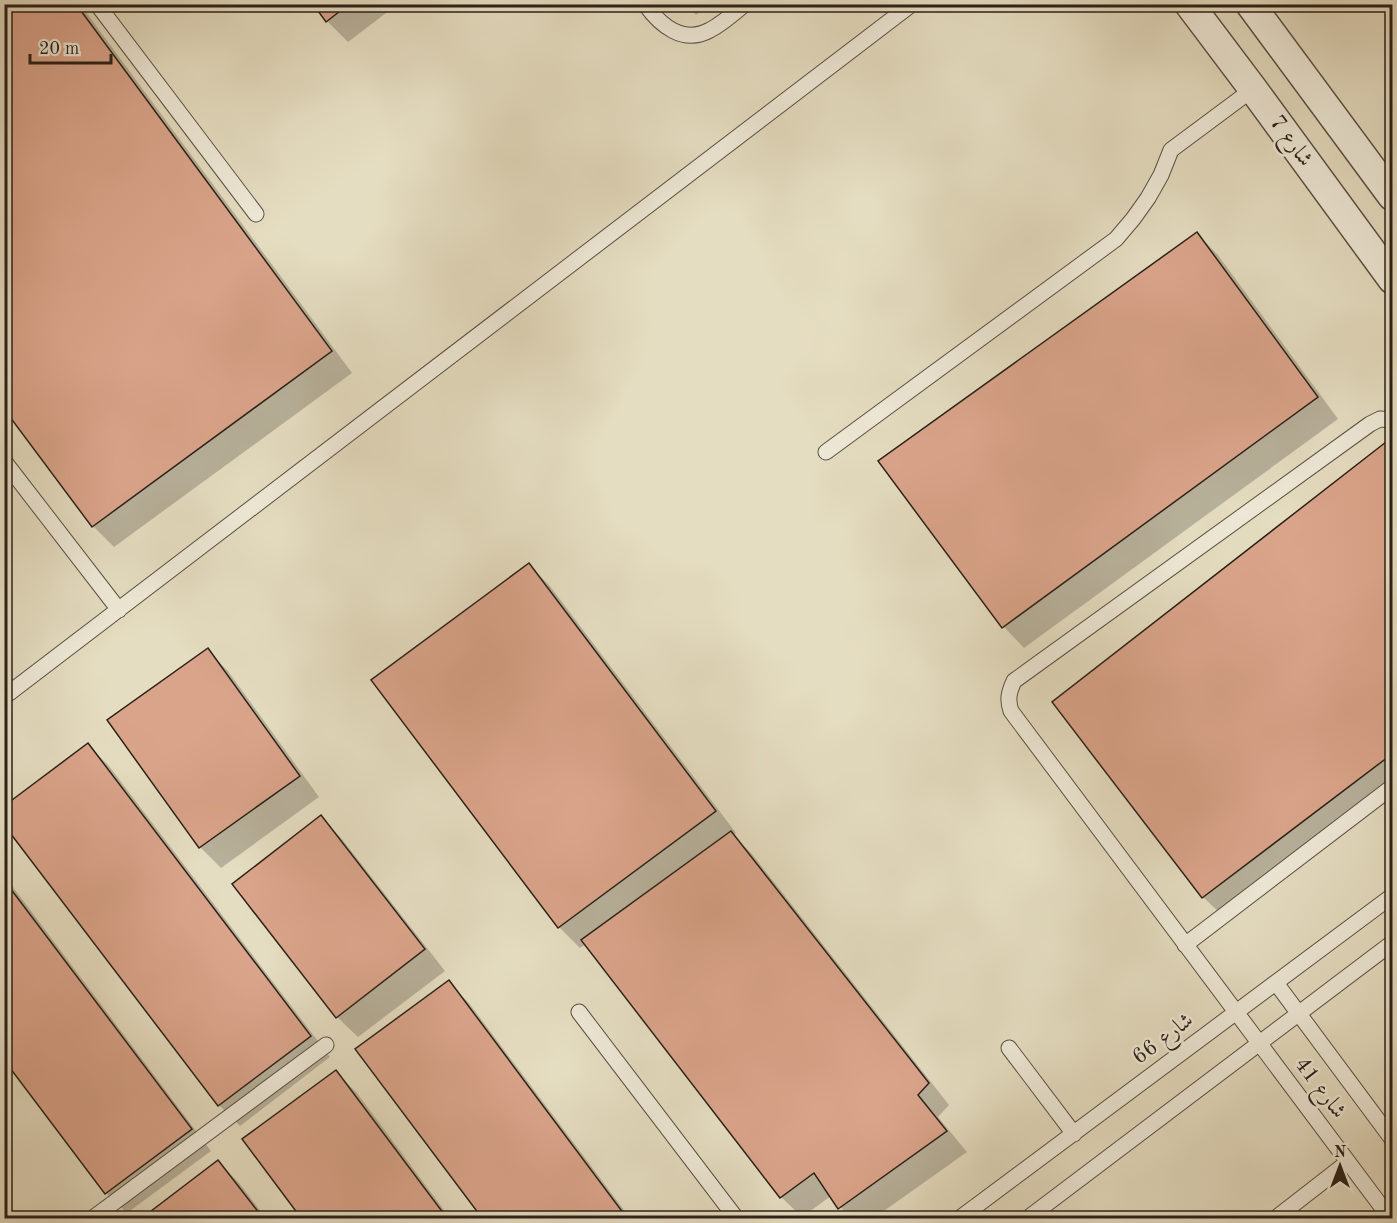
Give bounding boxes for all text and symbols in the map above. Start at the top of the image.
scale bar [30,27,111,65]
text: 20 m [39,40,79,58]
street label: شارع 7 [1260,111,1317,174]
street label: شارع 66 [1128,1009,1201,1074]
street label: شارع 41 [1285,1053,1350,1126]
north arrow [1310,1136,1370,1196]
text: N [1334,1145,1347,1161]

